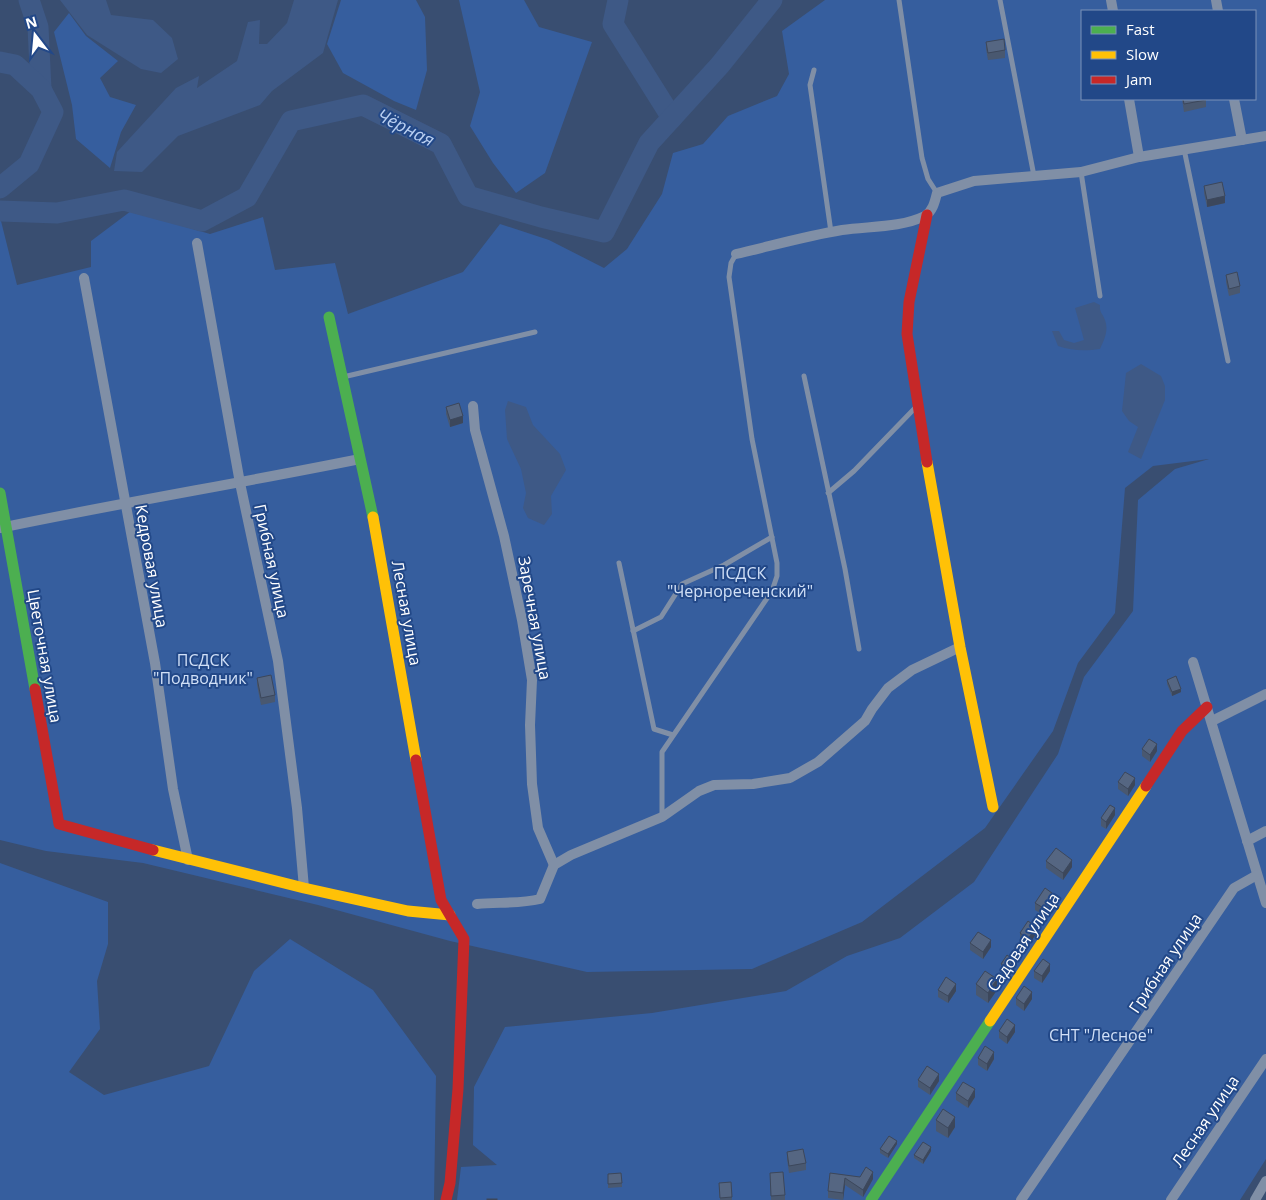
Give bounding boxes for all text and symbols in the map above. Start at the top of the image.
north arrow [10,10,60,60]
legend [1081,10,1256,100]
text: N [23,11,39,33]
text: Fast [1126,19,1155,39]
text: Slow [1126,44,1159,64]
text: Jam [1124,69,1152,89]
water label: Чёрная [373,102,439,152]
street label: Грибная улица [249,502,295,620]
street label: Кедровая улица [130,503,174,629]
street label: Заречная улица [513,555,557,681]
street label: Лесная улица [387,559,427,667]
park label: ПСДСК "Чернореченский" [667,562,813,602]
street label: Цветочная улица [22,588,68,724]
park label: ПСДСК "Подводник" [153,649,253,689]
street label: Садовая улица [982,888,1064,996]
street label: Грибная улица [1123,909,1207,1017]
park label: СНТ "Лесное" [1049,1024,1153,1046]
street label: Лесная улица [1166,1071,1244,1171]

